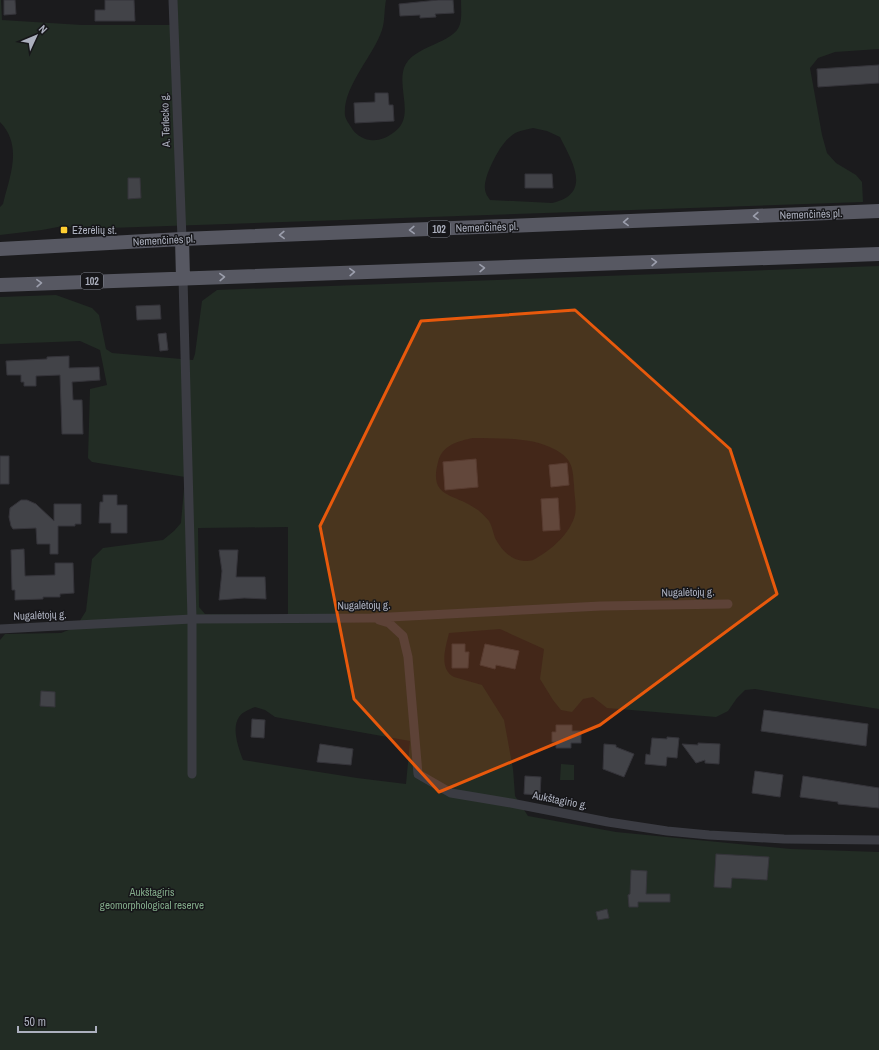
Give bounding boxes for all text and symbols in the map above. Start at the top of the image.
north arrow [16,16,56,56]
text: N [36,22,50,36]
street label: A. Terlecko g. [157,93,173,148]
street label: Nemenčinės pl. [779,206,843,222]
one-way arrow [753,212,759,221]
one-way arrow [623,217,629,226]
street label: Nemenčinės pl. [455,219,519,235]
road number: 102 [428,221,450,237]
place label: Ežerėlių st. [72,223,117,237]
marker: Ežerėlių st. [59,225,69,235]
one-way arrow [409,226,415,234]
one-way arrow [279,230,285,239]
street label: Nemenčinės pl. [132,231,196,249]
one-way arrow [651,258,657,266]
one-way arrow [479,264,485,272]
one-way arrow [349,268,355,277]
one-way arrow [219,272,225,281]
road number: 102 [81,273,103,289]
one-way arrow [36,279,42,287]
street label: Nugalėtojų g. [661,585,715,599]
street label: Nugalėtojų g. [337,598,391,612]
street label: Nugalėtojų g. [13,607,67,623]
street label: Aukštagirio g. [530,788,589,812]
park label: Aukštagiris geomorphological reserve [100,885,204,912]
scale bar [18,1008,96,1034]
text: 50 m [24,1014,46,1030]

